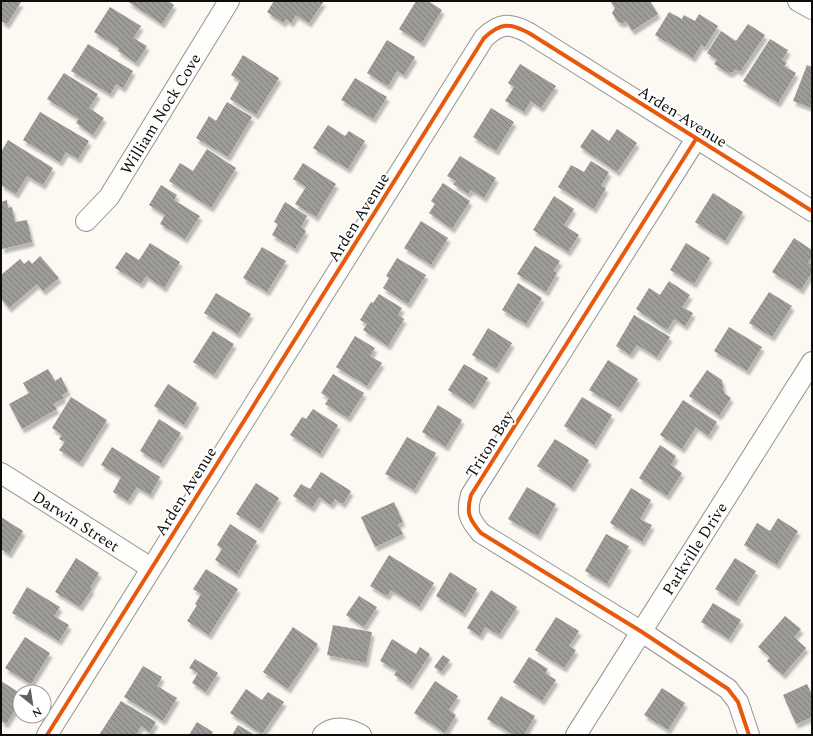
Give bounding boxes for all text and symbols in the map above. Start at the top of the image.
street label: William Nock Cove [115,49,207,179]
street label: Arden Avenue [633,80,732,154]
street label: Arden Avenue [322,168,396,267]
street label: Triton Bay [460,405,521,483]
street label: Arden Avenue [149,442,223,541]
street label: Darwin Street [27,485,124,558]
street label: Parkville Drive [656,498,734,600]
north arrow [12,684,52,724]
text: N [29,703,45,722]

